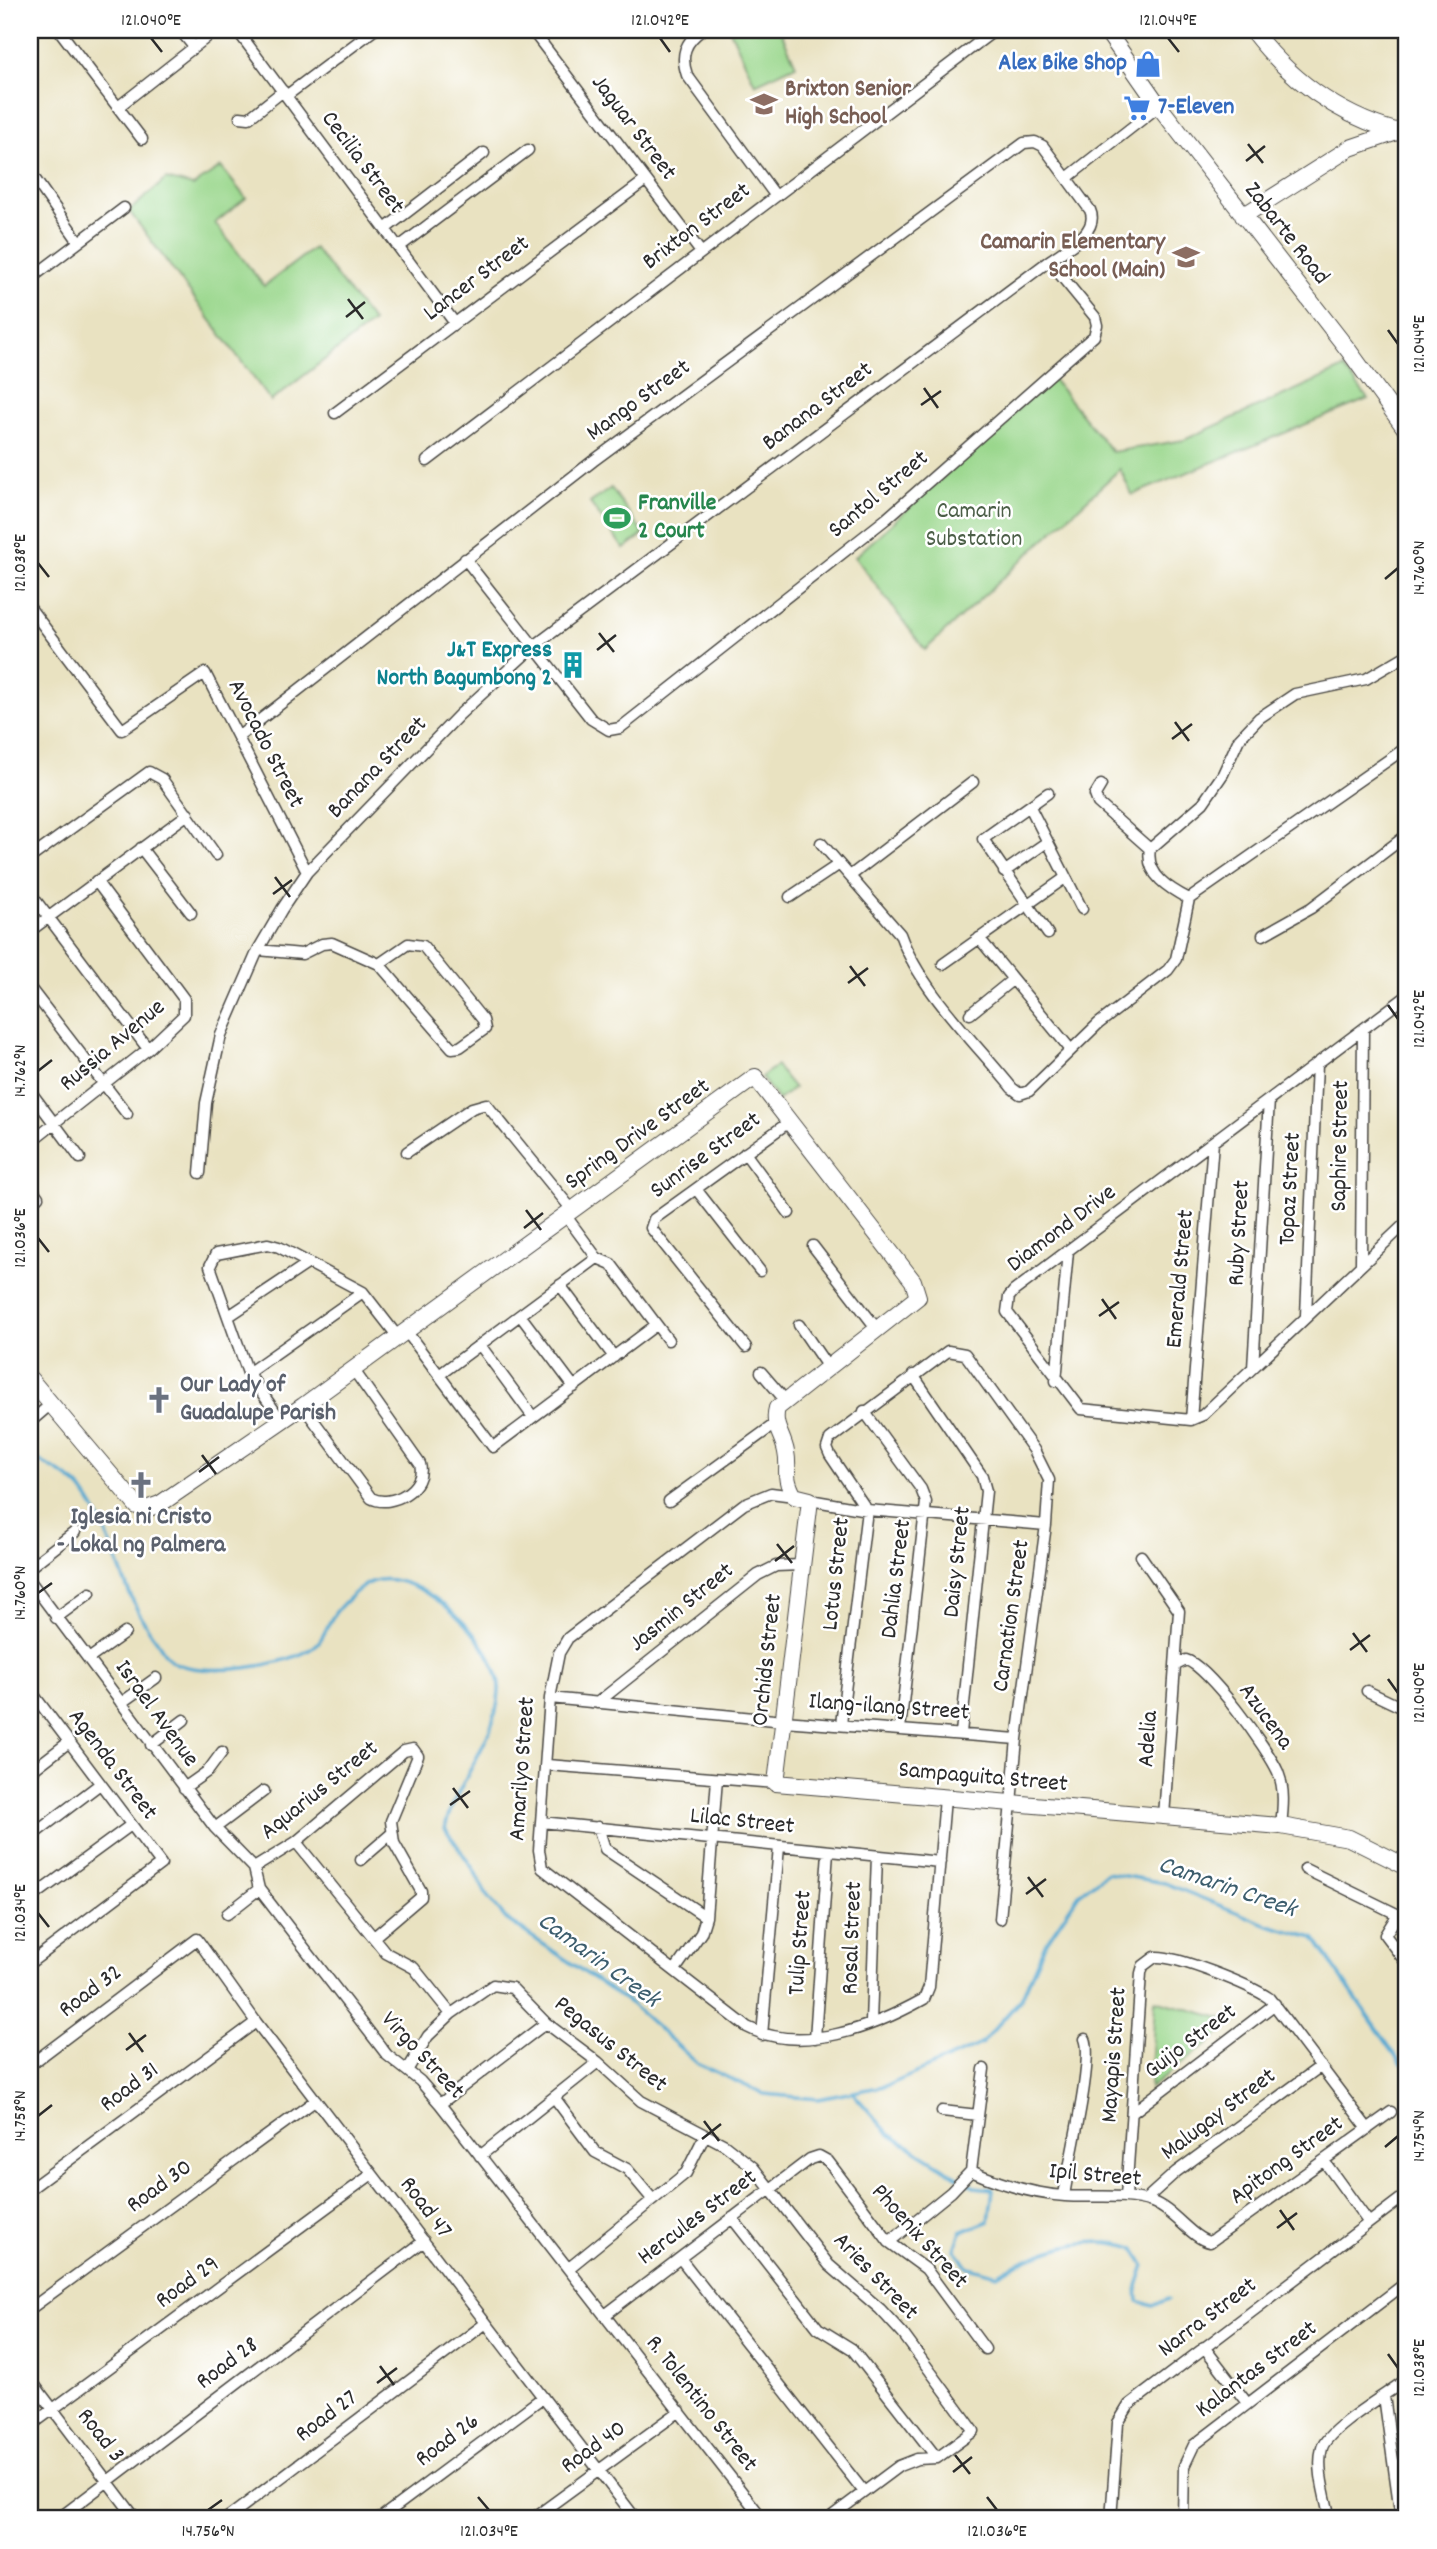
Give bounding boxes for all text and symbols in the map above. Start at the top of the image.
text: 121.040°E [121,9,181,34]
text: 121.042°E [631,9,689,34]
text: 121.044°E [1139,9,1197,34]
place label: Alex Bike Shop [998,47,1127,81]
shop icon: Alex Bike Shop [1133,49,1163,79]
street label: Jaguar Street [582,68,684,188]
place label: Brixton Senior High School [785,73,912,135]
school or university icon: Brixton Senior High School [749,89,779,119]
place label: 7-Eleven [1158,91,1234,125]
supermarket icon: 7-Eleven [1122,93,1152,123]
street label: Cecilia Street [312,104,412,222]
street label: Brixton Street [636,175,758,279]
street label: Zabarte Road [1235,175,1337,293]
place label: Camarin Elementary School (Main) [980,226,1166,288]
street label: Lancer Street [417,228,537,330]
school or university icon: Camarin Elementary School (Main) [1171,242,1201,272]
text: 121.044°E [1408,315,1433,373]
street label: Mango Street [580,351,698,450]
street label: Banana Street [755,354,881,460]
street label: Santol Street [821,443,937,547]
place label: Franville 2 Court [638,487,717,549]
park label: Camarin Substation [926,495,1022,557]
sports icon: Franville 2 Court [602,503,632,533]
text: 121.038°E [9,534,34,592]
text: 14.760°N [1408,541,1433,595]
place label: J&T Express North Bagumbong 2 [377,634,552,696]
building icon: J&T Express North Bagumbong 2 [558,650,588,680]
street label: Avocado Street [218,674,312,814]
street label: Banana Street [320,709,436,827]
text: 121.042°E [1408,990,1433,1048]
street label: Russia Avenue [53,991,173,1101]
text: 14.762°N [9,1045,34,1097]
street label: Spring Drive Street [558,1071,718,1199]
street label: Saphire Street [1323,1080,1359,1212]
street label: Sunrise Street [644,1104,769,1208]
street label: Topaz Street [1271,1131,1311,1247]
street label: Diamond Drive [1000,1177,1124,1281]
street label: Ruby Street [1220,1179,1260,1287]
text: 121.036°E [9,1208,34,1268]
street label: Emerald Street [1158,1208,1204,1350]
place label: Our Lady of Guadalupe Parish [180,1369,336,1431]
church icon: Our Lady of Guadalupe Parish [144,1385,174,1415]
church icon: Iglesia ni Cristo - Lokal ng Palmera [126,1470,156,1500]
place label: Iglesia ni Cristo - Lokal ng Palmera [57,1501,226,1563]
street label: Daisy Street [935,1505,981,1619]
street label: Lotus Street [814,1516,860,1632]
street label: Dahlia Street [873,1517,921,1641]
street label: Carnation Street [985,1538,1040,1694]
street label: Jasmin Street [622,1555,742,1661]
text: 14.760°N [9,1566,34,1620]
street label: Orchids Street [744,1592,792,1728]
street label: Israel Avenue [105,1653,207,1775]
text: 121.040°E [1408,1663,1433,1723]
street label: Azucena [1229,1677,1301,1758]
street label: Ilang-ilang Street [808,1685,971,1731]
street label: Amarilyo Street [501,1696,545,1842]
street label: Agenda Street [59,1702,165,1828]
street label: Adelia [1130,1709,1168,1768]
street label: Aquarius Street [254,1733,386,1849]
street label: Sampaguita Street [897,1754,1069,1802]
street label: Lilac Street [688,1800,796,1844]
water label: Camarin Creek [1153,1847,1303,1930]
street label: Rosal Street [834,1881,872,1995]
text: 121.034°E [9,1884,34,1942]
street label: Tulip Street [780,1889,822,1997]
water label: Camarin Creek [529,1904,669,2020]
street label: Road 32 [52,1957,130,2027]
street label: Mayapis Street [1093,1986,1137,2124]
street label: Pegasus Street [546,1988,674,2102]
street label: Guijo Street [1138,1996,1244,2088]
street label: Virgo Street [372,2004,472,2108]
street label: Road 31 [93,2054,167,2122]
street label: Malugay Street [1154,2060,1284,2170]
text: 14.758°N [9,2090,34,2142]
street label: Apitong Street [1223,2108,1351,2214]
text: 14.754°N [1408,2110,1433,2162]
street label: Road 30 [120,2151,200,2223]
street label: Ipil Street [1047,2155,1143,2197]
street label: Hercules Street [631,2162,765,2274]
street label: Road 47 [391,2170,459,2246]
street label: Phoenix Street [862,2177,976,2297]
street label: Aries Street [824,2225,926,2329]
street label: Road 29 [149,2248,227,2318]
street label: Narra Street [1151,2269,1265,2366]
street label: Kalantas Street [1189,2313,1325,2427]
street label: R. Tolentino Street [637,2328,765,2480]
street label: Road 28 [190,2329,266,2399]
text: 121.038°E [1408,2339,1433,2397]
street label: Road 27 [289,2382,365,2452]
street label: Road 3 [68,2401,132,2471]
street label: Road 26 [409,2406,487,2476]
street label: Road 40 [554,2413,634,2483]
text: 14.756°N [181,2520,235,2545]
text: 121.034°E [460,2520,518,2545]
text: 121.036°E [967,2520,1027,2545]

